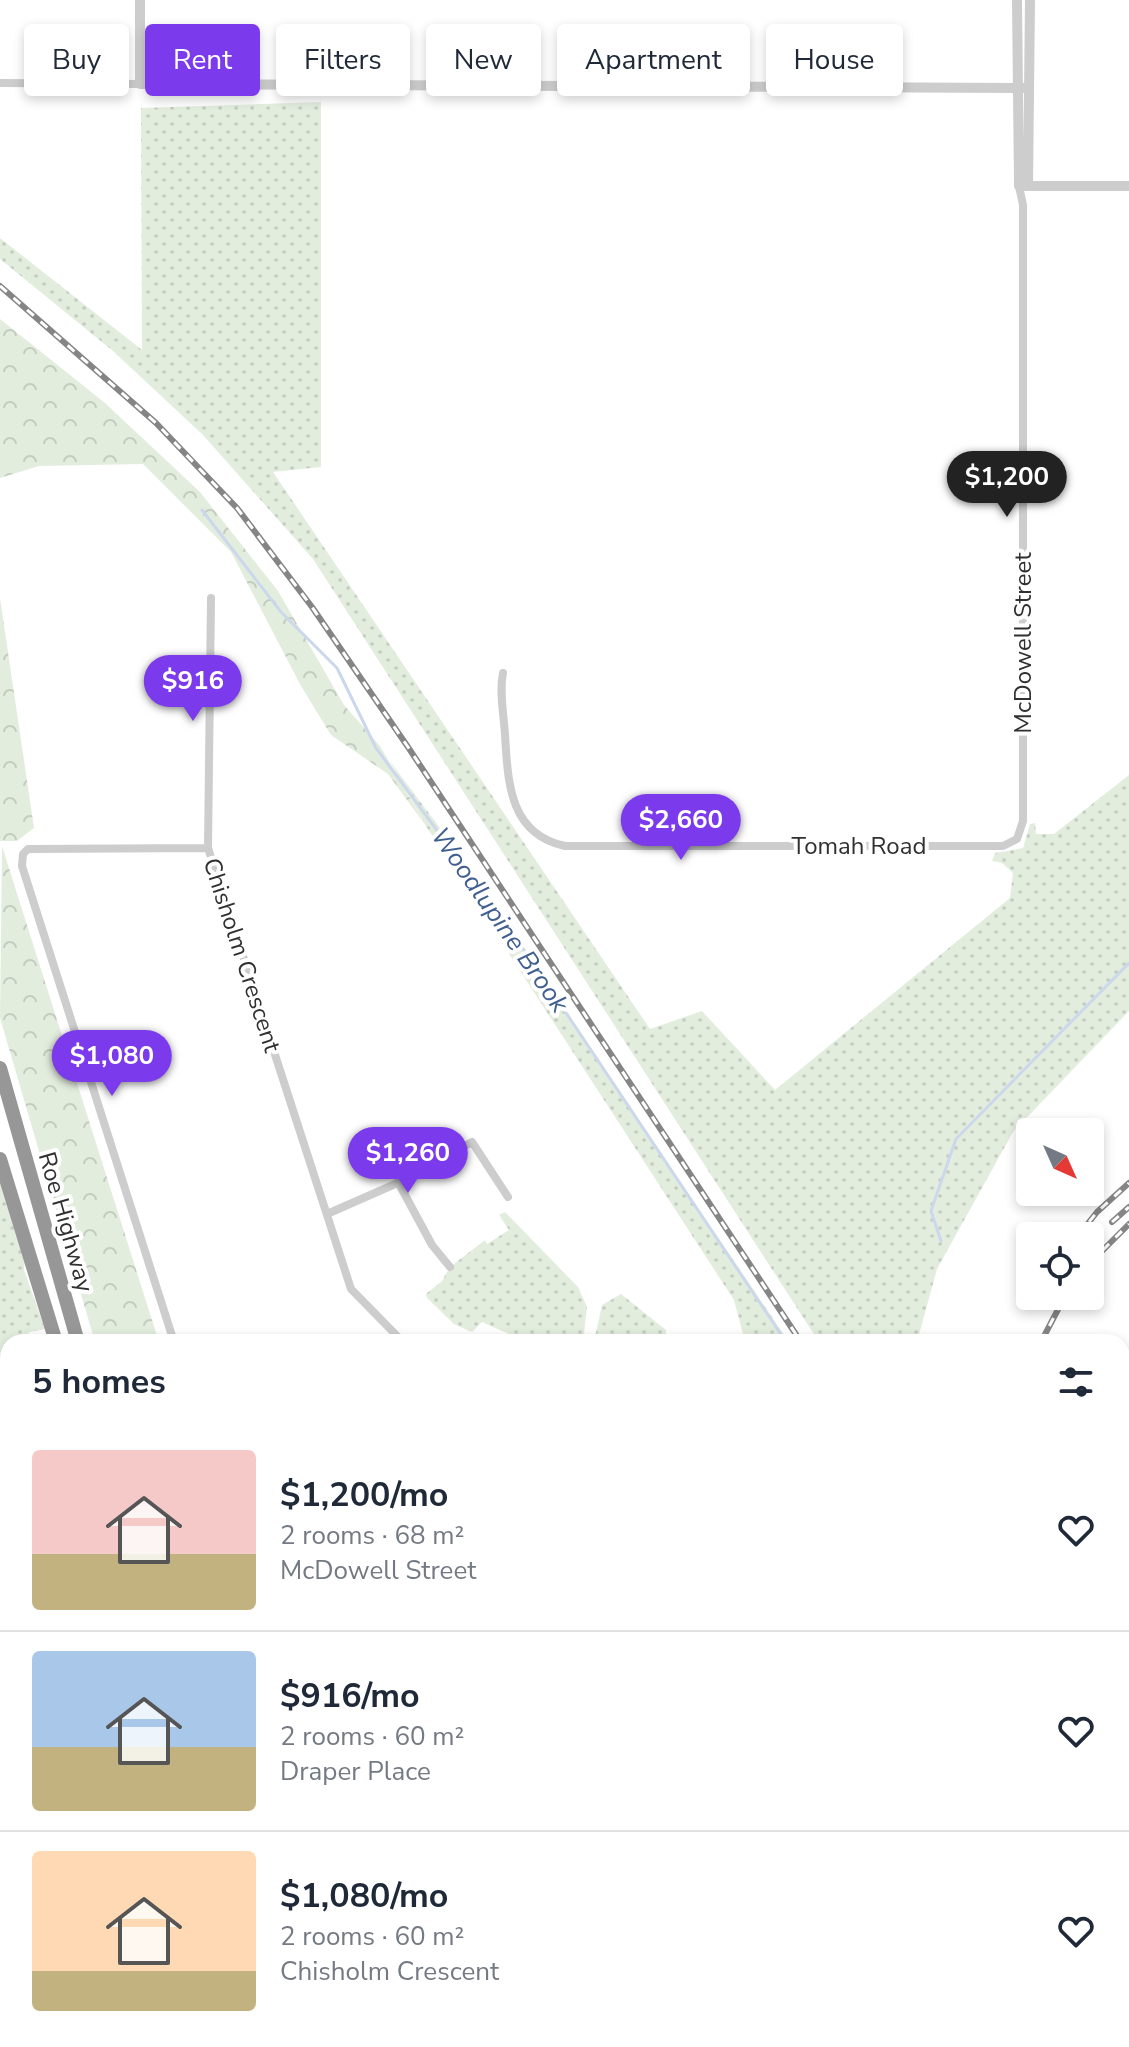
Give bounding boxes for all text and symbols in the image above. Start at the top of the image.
chip: Buy [24,24,129,96]
chip: Rent [145,24,260,96]
chip: Filters [276,24,410,96]
chip: New [426,24,541,96]
chip: Apartment [557,24,750,96]
chip: House [766,24,903,96]
pin: $1,200 [942,451,1072,519]
text: $1,200 [965,459,1049,494]
street label: McDowell Street [1007,552,1039,734]
pin: $916 [146,655,240,723]
text: $916 [162,663,224,698]
pin: $2,660 [616,794,746,862]
text: $2,660 [639,802,723,837]
water label: Woodlupine Brook [423,820,578,1020]
street label: Tomah Road [792,830,926,862]
street label: Chisholm Crescent [196,854,289,1057]
pin: $1,080 [47,1030,177,1098]
text: $1,080 [70,1038,154,1073]
north arrow [1016,1118,1104,1206]
map controls [1016,1118,1104,1310]
pin: $1,260 [343,1127,473,1195]
text: $1,260 [366,1135,450,1170]
street label: Roe Highway [31,1148,101,1296]
button: locate [1016,1222,1104,1310]
text: 5 homes [32,1359,166,1405]
icon: filters [1054,1360,1098,1404]
text: $1,200/mo [280,1472,448,1518]
icon: home [96,1482,192,1578]
icon: heart [1054,1508,1098,1552]
text: 2 rooms · 68 m² [280,1518,464,1553]
text: McDowell Street [280,1553,476,1588]
text: $916/mo [280,1673,420,1719]
icon: home [96,1683,192,1779]
icon: heart [1054,1709,1098,1753]
text: 2 rooms · 60 m² [280,1719,464,1754]
text: Draper Place [280,1754,431,1789]
text: $1,080/mo [280,1873,448,1919]
icon: home [96,1883,192,1979]
icon: heart [1054,1909,1098,1953]
text: 2 rooms · 60 m² [280,1919,464,1954]
text: Chisholm Crescent [280,1954,499,1989]

